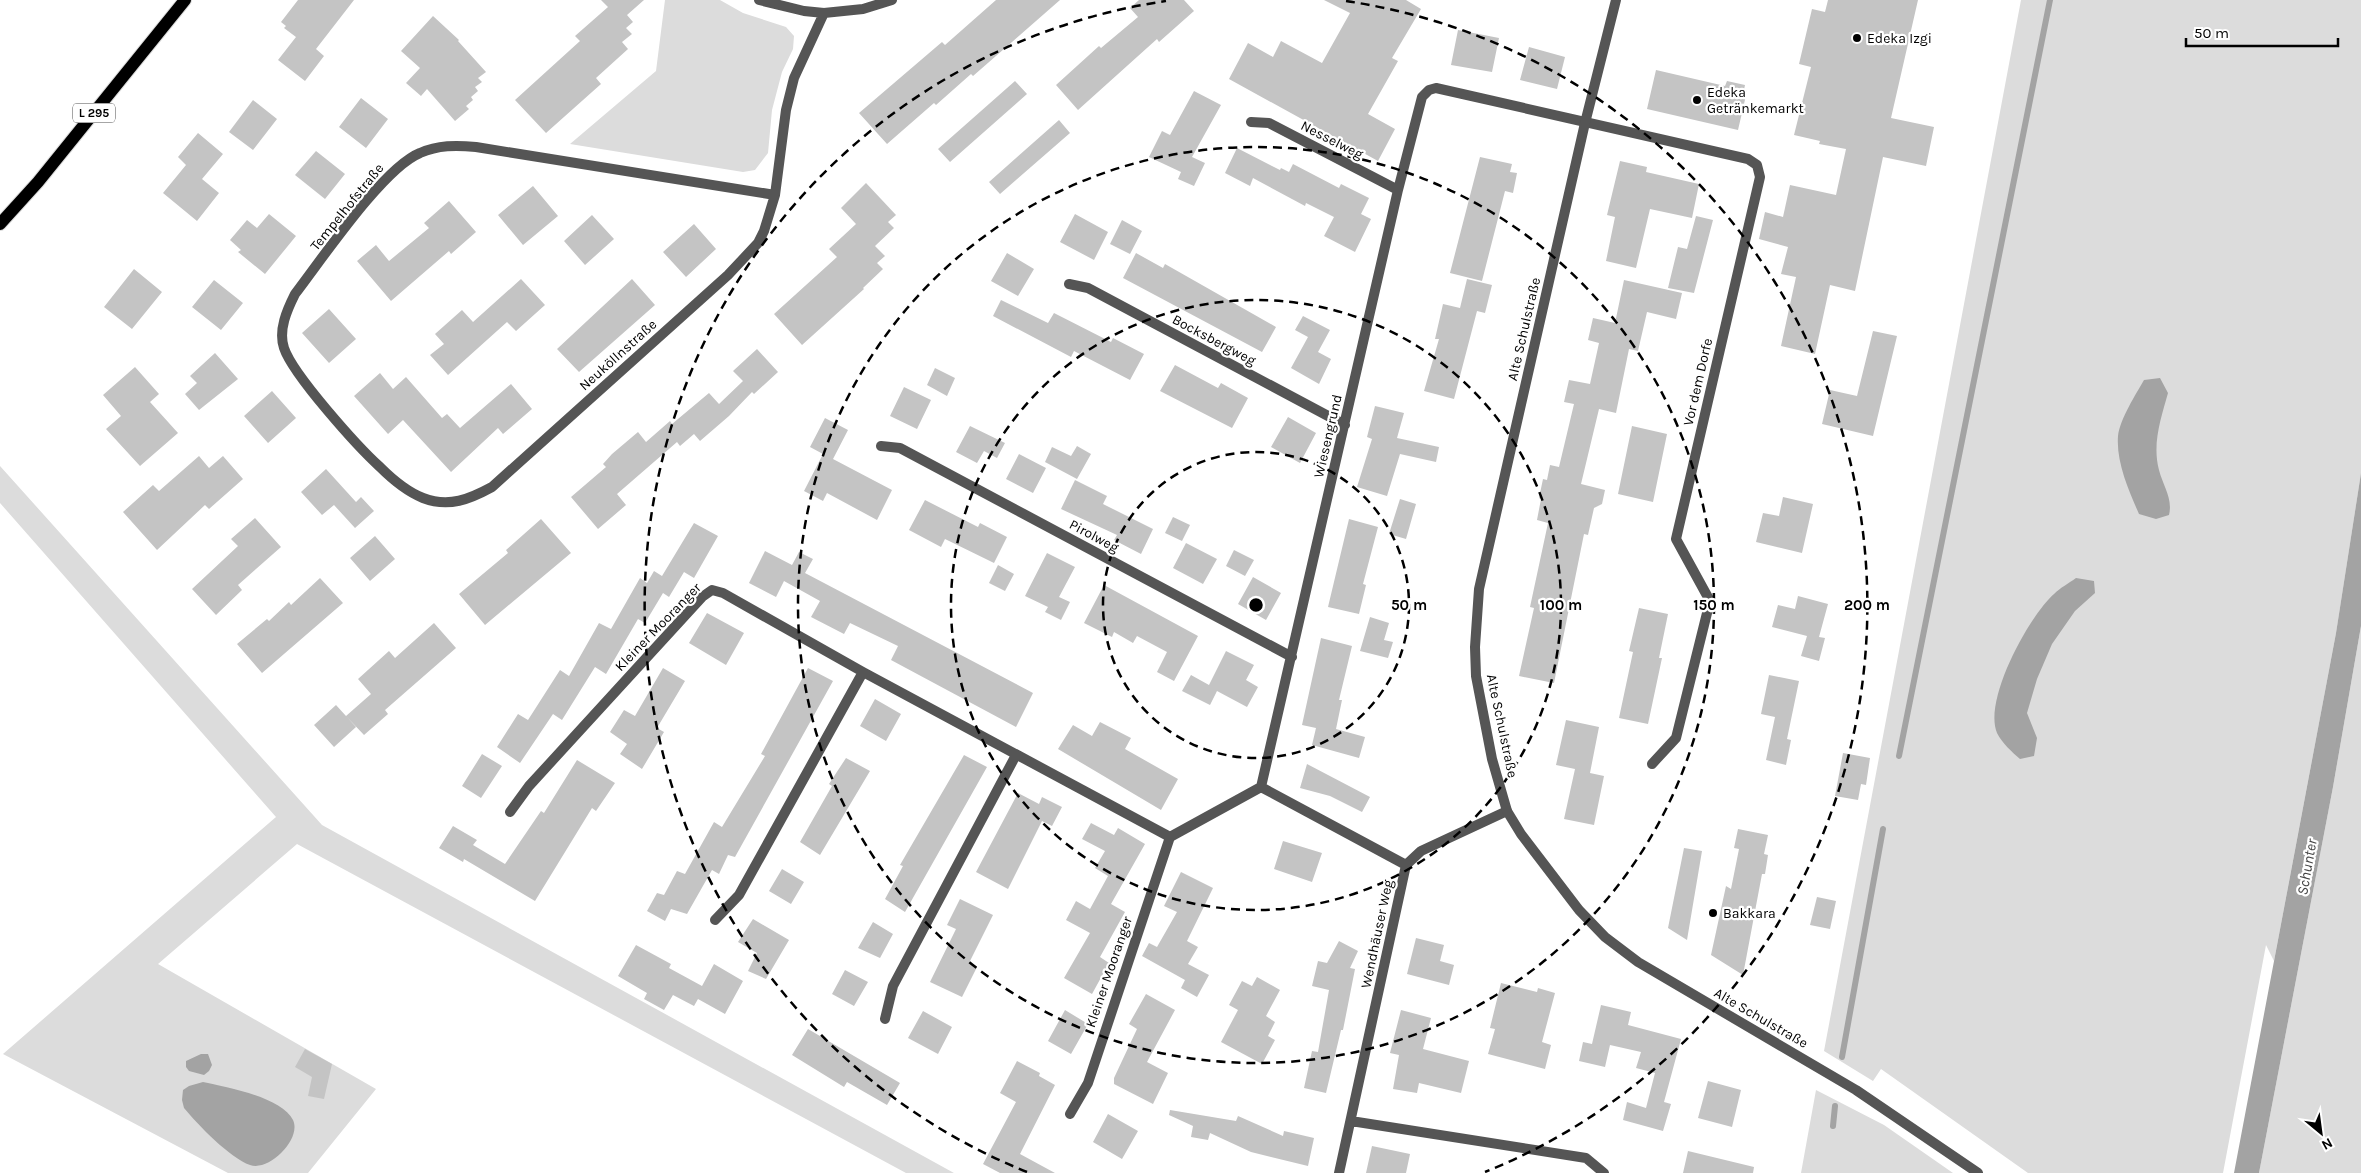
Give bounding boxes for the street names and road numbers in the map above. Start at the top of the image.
road number: L 295 [73,104,115,122]
street label: Nesselweg [1298,117,1366,163]
street label: Tempelhofstraße [307,160,387,254]
street label: Alte Schulstraße [1504,276,1544,382]
street label: Bocksbergweg [1169,311,1259,369]
street label: Neuköllnstraße [576,316,660,394]
street label: Vor dem Dorfe [1680,337,1716,427]
street label: Wiesengrund [1310,393,1346,479]
street label: Pirolweg [1066,516,1122,556]
street label: Kleiner Mooranger [611,579,705,675]
street label: Alte Schulstraße [1483,673,1521,779]
street label: Wendhäuser Weg [1357,878,1397,990]
street label: Kleiner Mooranger [1082,913,1136,1030]
street label: Alte Schulstraße [1711,984,1811,1052]

